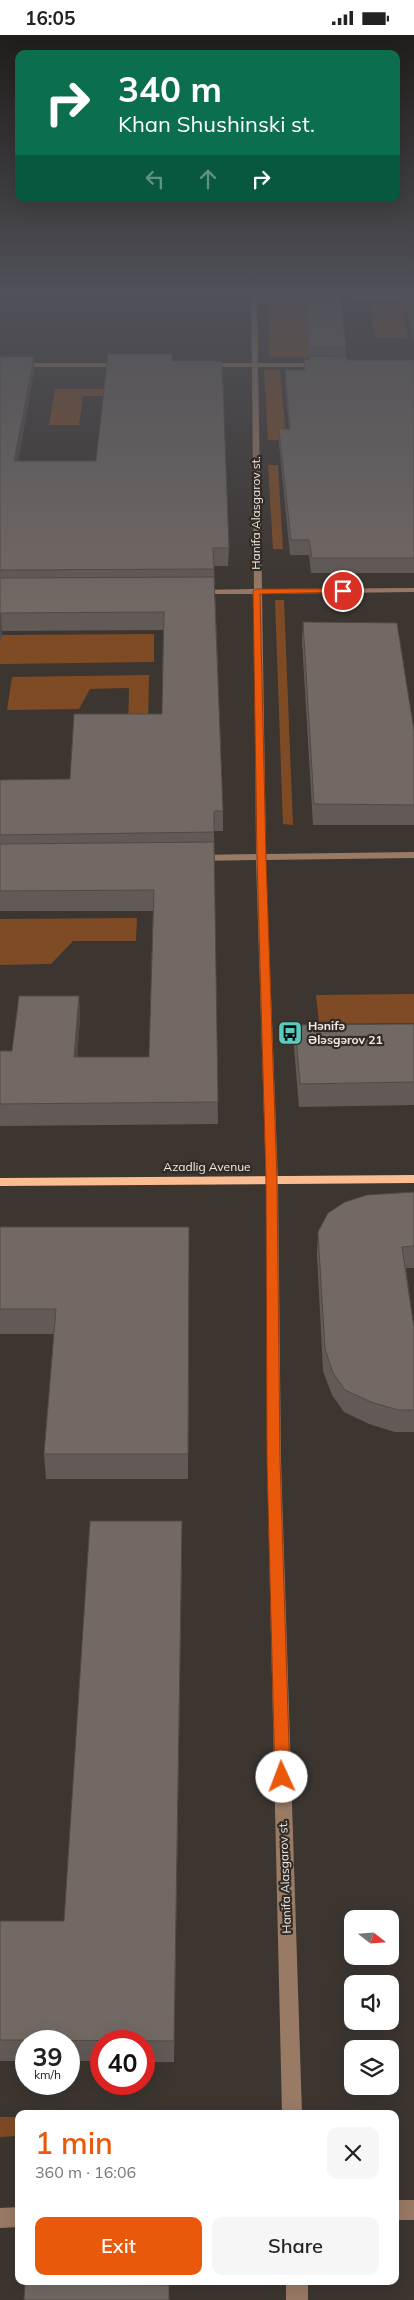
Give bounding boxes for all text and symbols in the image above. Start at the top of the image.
text: 16:05 [25,6,75,30]
text: 340 m [118,67,222,111]
icon: right [35,70,100,135]
text: Khan Shushinski st. [118,110,315,138]
icon: left [141,165,169,193]
icon: ahead [194,165,222,193]
icon: right [247,165,275,193]
street label: Hanifa Alasgarov st. [248,456,263,570]
pin [322,570,364,612]
icon: arrive [329,577,357,605]
place label: Hənifə Ələsgərov 21 [308,1018,383,1047]
bus stop icon: Hənifə Ələsgərov 21 [277,1020,303,1046]
street label: Azadlig Avenue [163,1159,251,1174]
position arrow [255,1750,307,1802]
street label: Hanifa Alasgarov st. [275,1820,294,1934]
north arrow [344,1910,399,1965]
map controls [344,1910,399,2095]
button: sound [344,1975,399,2030]
speed limit sign: 40 [90,2030,155,2095]
button: layers [344,2040,399,2095]
text: 39 [32,2041,63,2072]
text: km/h [34,2067,61,2082]
text: 1 min [35,2124,113,2162]
button: close [327,2127,379,2179]
text: 360 m · 16:06 [35,2162,136,2182]
button: Exit [35,2217,202,2275]
button: Share [212,2217,379,2275]

